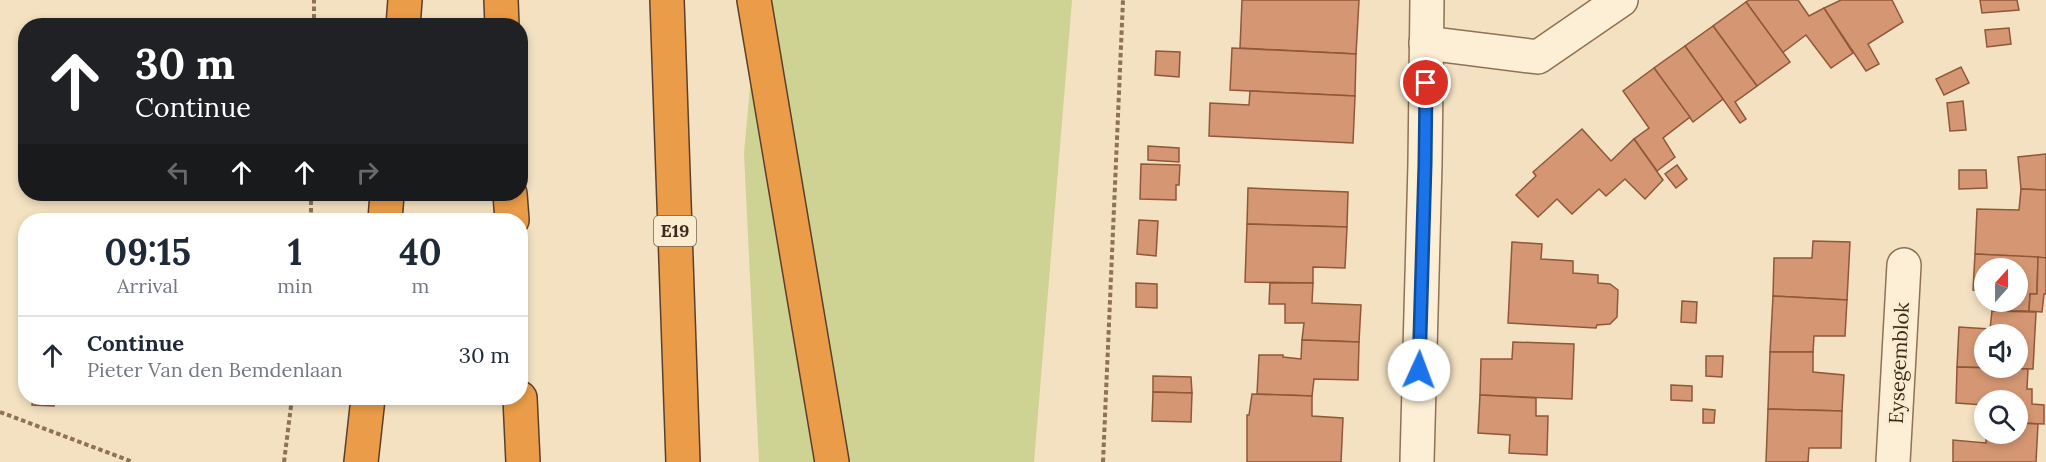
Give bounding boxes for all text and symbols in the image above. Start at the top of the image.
text: 30 m [135,37,235,91]
icon: ahead [36,42,114,120]
pin [1400,57,1451,108]
icon: arrive [1409,66,1442,99]
text: Continue [135,90,251,124]
icon: left [162,156,195,189]
icon: ahead [225,156,258,189]
icon: ahead [288,156,321,189]
icon: right [351,156,384,189]
road number: E19 [654,216,696,246]
text: 09:15 [104,229,191,275]
text: 1 [288,229,302,275]
text: 40 [399,229,442,275]
north arrow [1974,258,2028,312]
map controls [1974,258,2028,444]
text: Arrival [117,273,178,298]
text: min [277,273,313,298]
text: m [411,273,429,298]
street label: Eysegemblok [1883,301,1914,425]
button: sound [1974,324,2028,378]
text: Continue [87,329,184,357]
position arrow [1387,338,1451,402]
icon: ahead [36,339,69,372]
text: 30 m [459,341,510,369]
text: Pieter Van den Bemdenlaan [87,357,343,382]
button: search [1974,390,2028,444]

